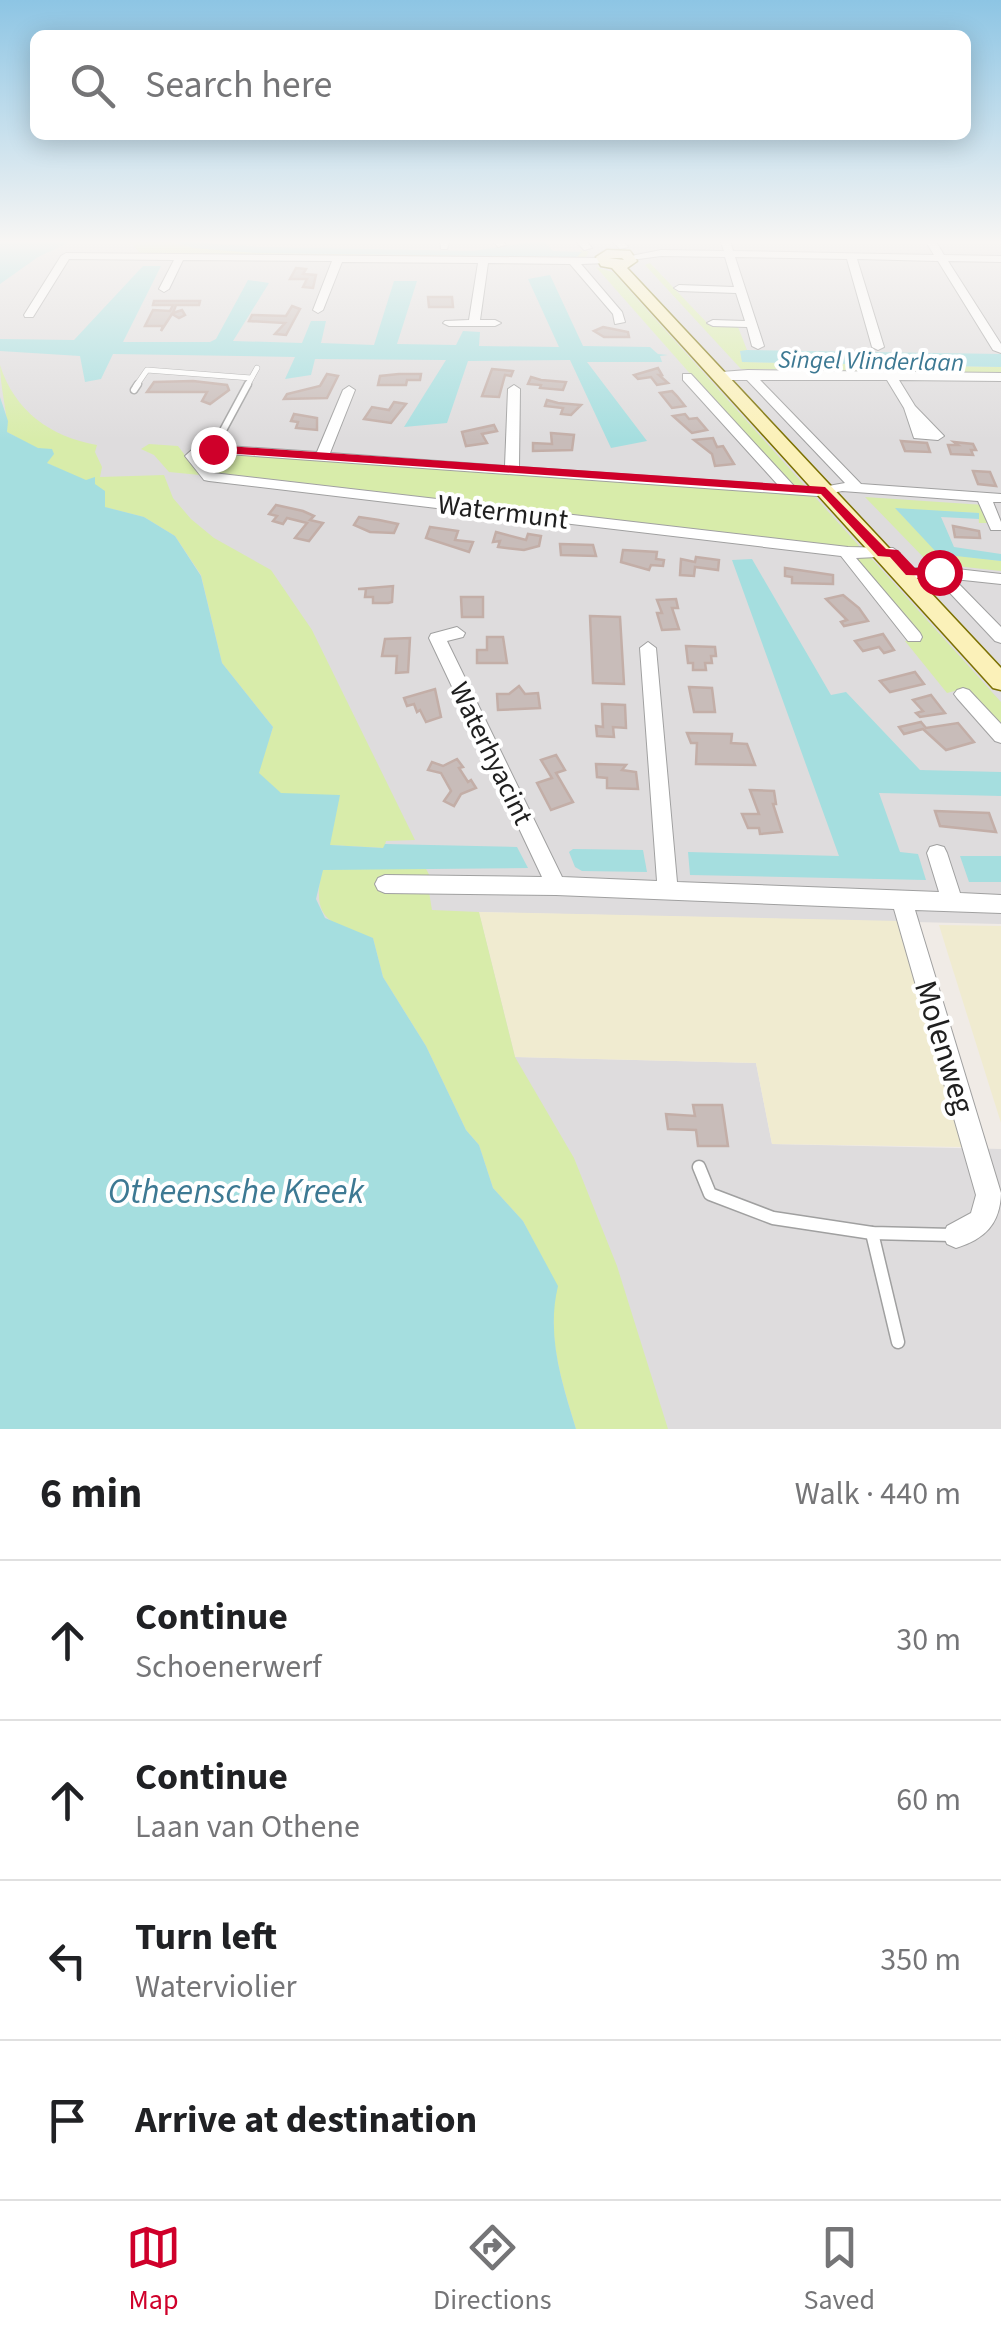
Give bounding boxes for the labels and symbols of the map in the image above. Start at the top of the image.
water label: Singel Vlinderlaan [778,341,964,381]
route end [191,427,237,473]
street label: Watermunt [435,484,571,540]
route start [917,550,963,596]
street label: Waterhyacint [439,675,543,832]
street label: Molenweg [902,975,986,1119]
water label: Otheensche Kreek [108,1167,366,1217]

